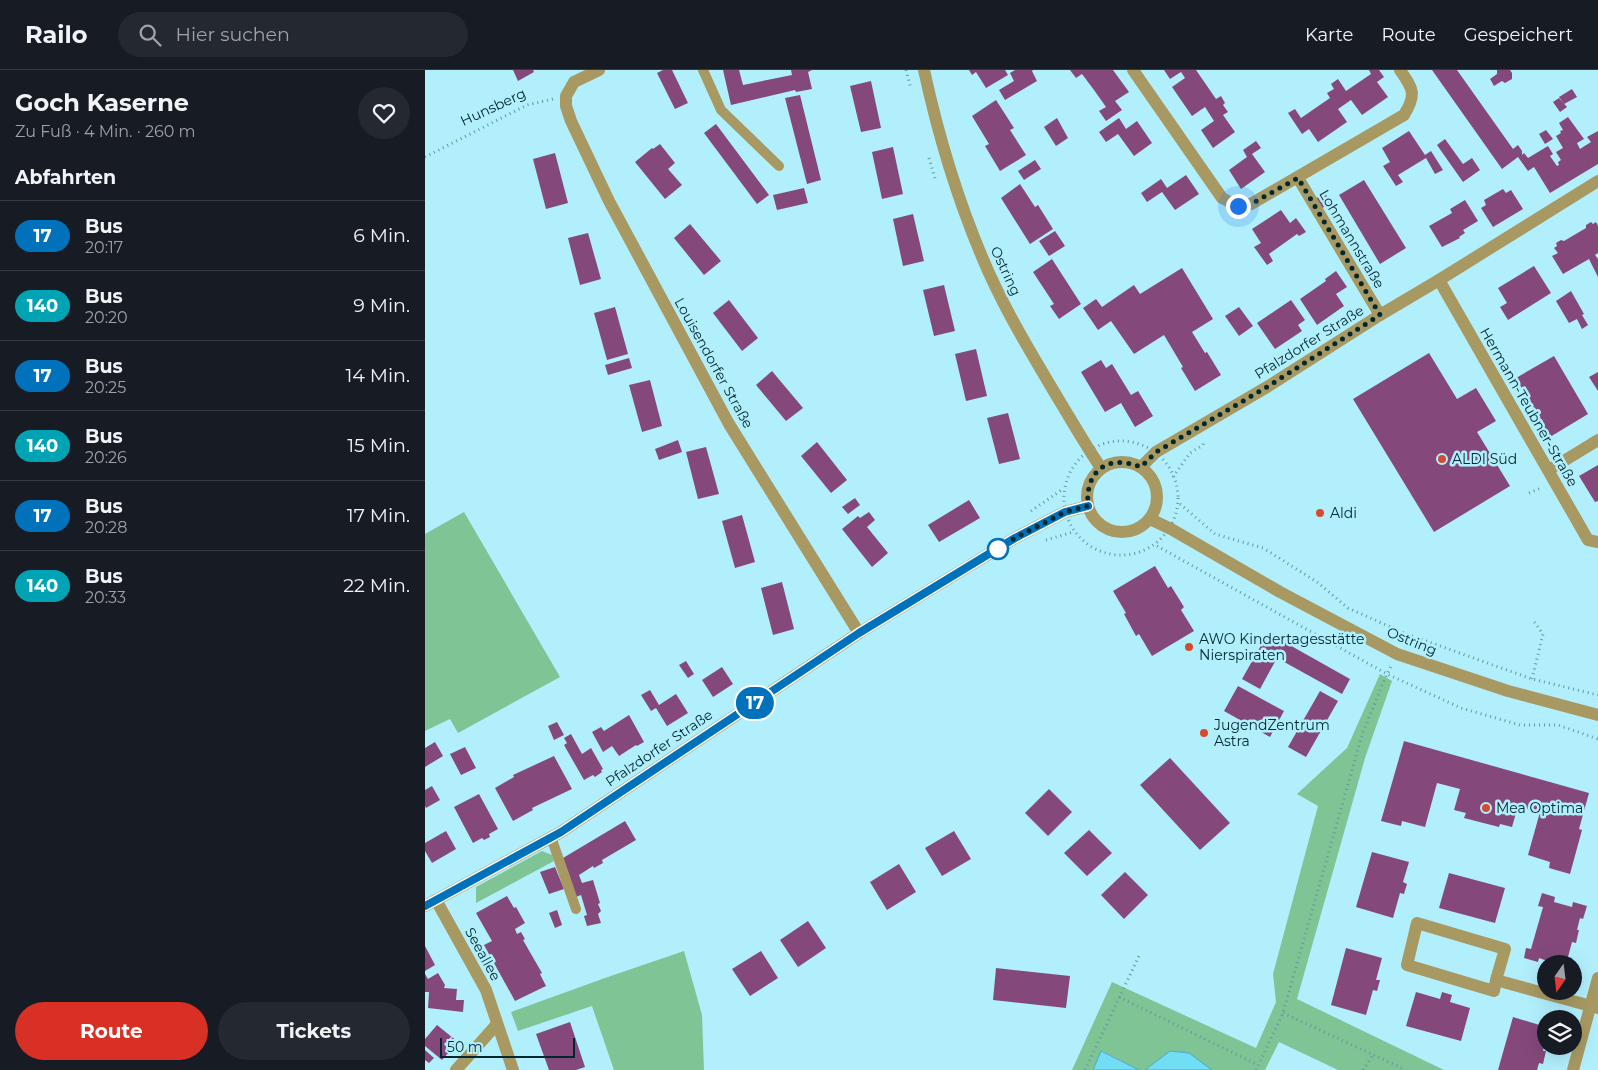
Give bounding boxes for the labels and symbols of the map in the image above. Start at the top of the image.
street label: Hunsberg [457,84,529,130]
street label: Lohmannstraße [1315,186,1389,292]
your location [1226,194,1251,219]
street label: Ostring [987,243,1025,299]
street label: Louisendorfer Straße [671,295,757,431]
street label: Pfalzdorfer Straße [1251,301,1367,383]
street label: Hermann-Teubner-Straße [1476,324,1582,490]
place label: ALDI Süd [1452,450,1517,468]
marker: ALDI Süd [1436,453,1448,465]
place label: Aldi [1330,504,1357,522]
marker: Aldi [1314,507,1326,519]
unlabelled marker [987,538,1009,560]
street label: Ostring [1384,623,1440,659]
place label: AWO Kindertagesstätte Nierspiraten [1199,630,1365,664]
marker: AWO Kindertagesstätte Nierspiraten [1183,641,1195,653]
line badge: 17 [733,687,777,719]
street label: Pfalzdorfer Straße [602,705,716,791]
place label: JugendZentrum Astra [1213,716,1330,750]
marker: JugendZentrum Astra [1198,727,1210,739]
place label: Mea Optima [1496,799,1583,817]
marker: Mea Optima [1480,802,1492,814]
street label: Seeallee [461,924,505,984]
north arrow [1537,955,1583,1000]
scale bar [440,1035,575,1058]

